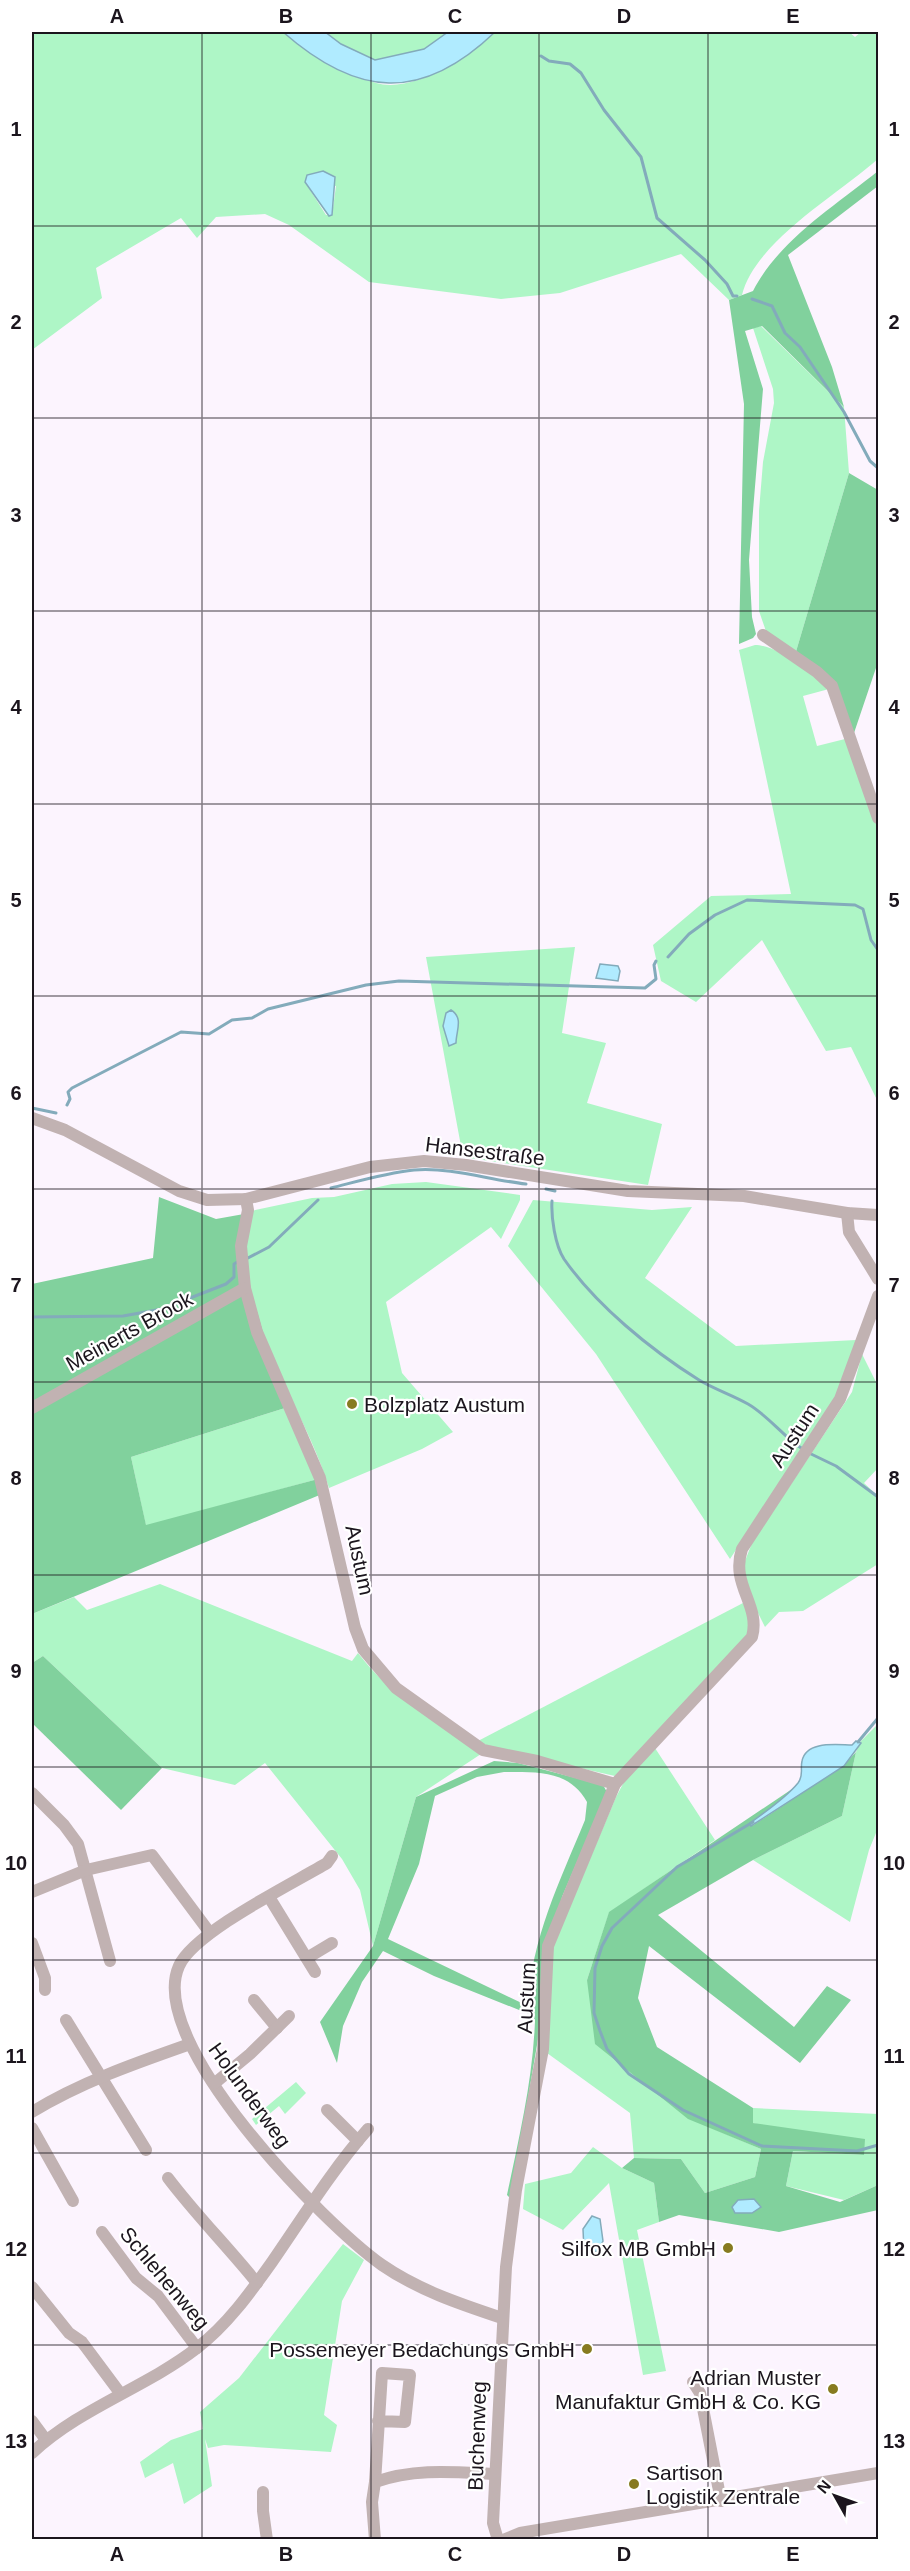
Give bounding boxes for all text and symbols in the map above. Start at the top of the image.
text: A [110,5,124,27]
text: B [279,5,293,27]
text: C [448,5,462,27]
text: D [617,5,631,27]
text: E [786,5,800,27]
text: 1 [10,118,22,140]
text: 1 [888,118,900,140]
text: 2 [10,311,22,333]
text: 2 [888,311,900,333]
text: 3 [10,504,22,526]
text: 3 [888,504,900,526]
text: 4 [10,696,22,718]
text: 4 [888,696,900,718]
text: 5 [10,889,22,911]
text: 5 [888,889,900,911]
text: 6 [10,1082,22,1104]
text: 6 [888,1082,900,1104]
street label: Hansestraße [424,1132,546,1170]
text: 7 [10,1274,22,1296]
text: 7 [888,1274,900,1296]
street label: Meinerts Brook [62,1286,197,1375]
place label: Bolzplatz Austum [364,1393,525,1416]
marker: Bolzplatz Austum [345,1397,359,1411]
street label: Austum [765,1399,823,1471]
text: 8 [10,1467,22,1489]
text: 8 [888,1467,900,1489]
street label: Austum [341,1523,379,1597]
text: 9 [10,1660,22,1682]
text: 9 [888,1660,900,1682]
text: 10 [5,1852,27,1874]
text: 10 [883,1852,905,1874]
street label: Austum [513,1962,539,2034]
street label: Holunderweg [204,2038,296,2152]
text: 11 [5,2045,27,2067]
text: 11 [883,2045,905,2067]
street label: Schlehenweg [116,2222,214,2334]
place label: Silfox MB GmbH [561,2237,716,2260]
text: 12 [5,2238,27,2260]
text: 12 [883,2238,905,2260]
marker: Silfox MB GmbH [721,2241,735,2255]
place label: Possemeyer Bedachungs GmbH [269,2338,575,2361]
marker: Possemeyer Bedachungs GmbH [580,2342,594,2356]
place label: Adrian Muster Manufaktur GmbH & Co. KG [555,2366,821,2413]
street label: Buchenweg [464,2381,490,2491]
marker: Adrian Muster Manufaktur GmbH & Co. KG [826,2382,840,2396]
text: 13 [5,2430,27,2452]
text: 13 [883,2430,905,2452]
place label: Sartison Logistik Zentrale [646,2461,800,2508]
north arrow [805,2466,865,2526]
marker: Sartison Logistik Zentrale [627,2477,641,2491]
text: N [814,2477,834,2497]
text: A [110,2543,124,2565]
text: B [279,2543,293,2565]
text: C [448,2543,462,2565]
text: D [617,2543,631,2565]
text: E [786,2543,800,2565]

